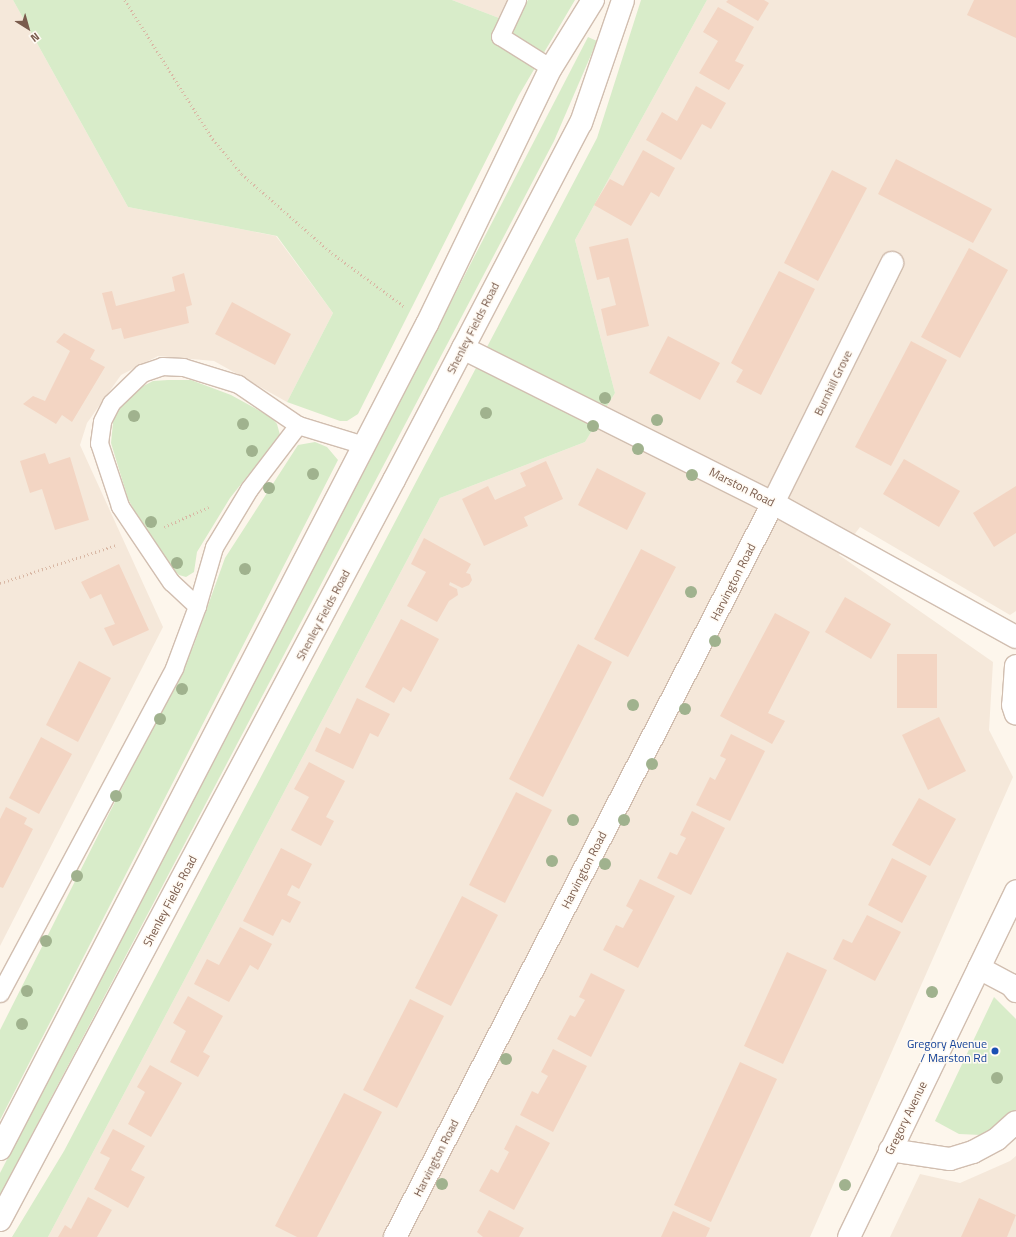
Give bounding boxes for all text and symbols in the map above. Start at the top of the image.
north arrow [8,8,48,48]
text: N [27,29,43,46]
street label: Shenley Fields Road [444,280,502,376]
street label: Burnhill Grove [811,348,855,418]
street label: Marston Road [707,464,777,510]
street label: Harvington Road [707,541,759,623]
street label: Shenley Fields Road [293,567,353,663]
street label: Harvington Road [558,829,610,911]
street label: Shenley Fields Road [140,853,200,949]
place label: Gregory Avenue / Marston Rd [907,1037,987,1065]
marker: Gregory Avenue / Marston Rd [990,1046,1000,1056]
street label: Gregory Avenue [882,1079,930,1157]
street label: Harvington Road [410,1117,462,1199]

